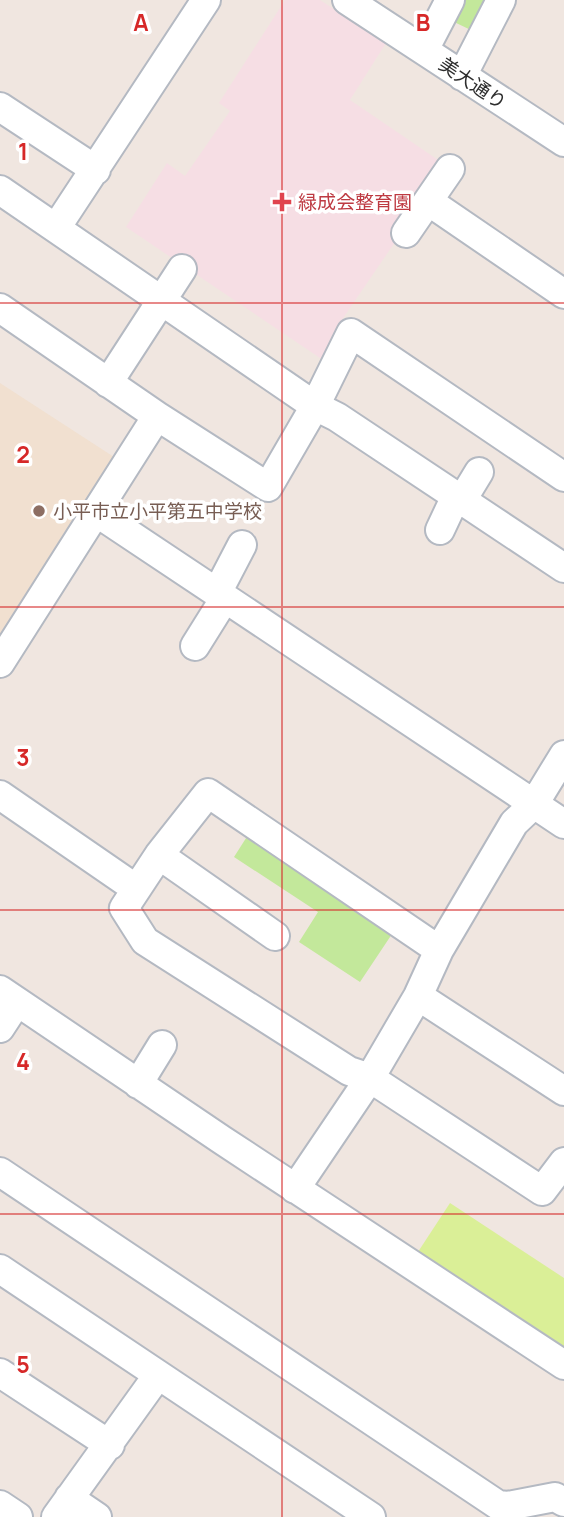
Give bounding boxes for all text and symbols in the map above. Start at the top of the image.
text: A [133,6,149,38]
text: B [416,6,430,38]
street label: 美大通り [434,51,512,115]
text: 1 [18,135,28,167]
place label: 緑成会整育園 [298,189,412,215]
marker: 緑成会整育園 [272,192,292,212]
text: 2 [16,438,30,470]
place label: 小平市立小平第五中学校 [53,498,262,524]
marker: 小平市立小平第五中学校 [31,503,47,519]
text: 3 [16,741,30,773]
text: 4 [16,1045,30,1077]
text: 5 [16,1348,30,1380]

